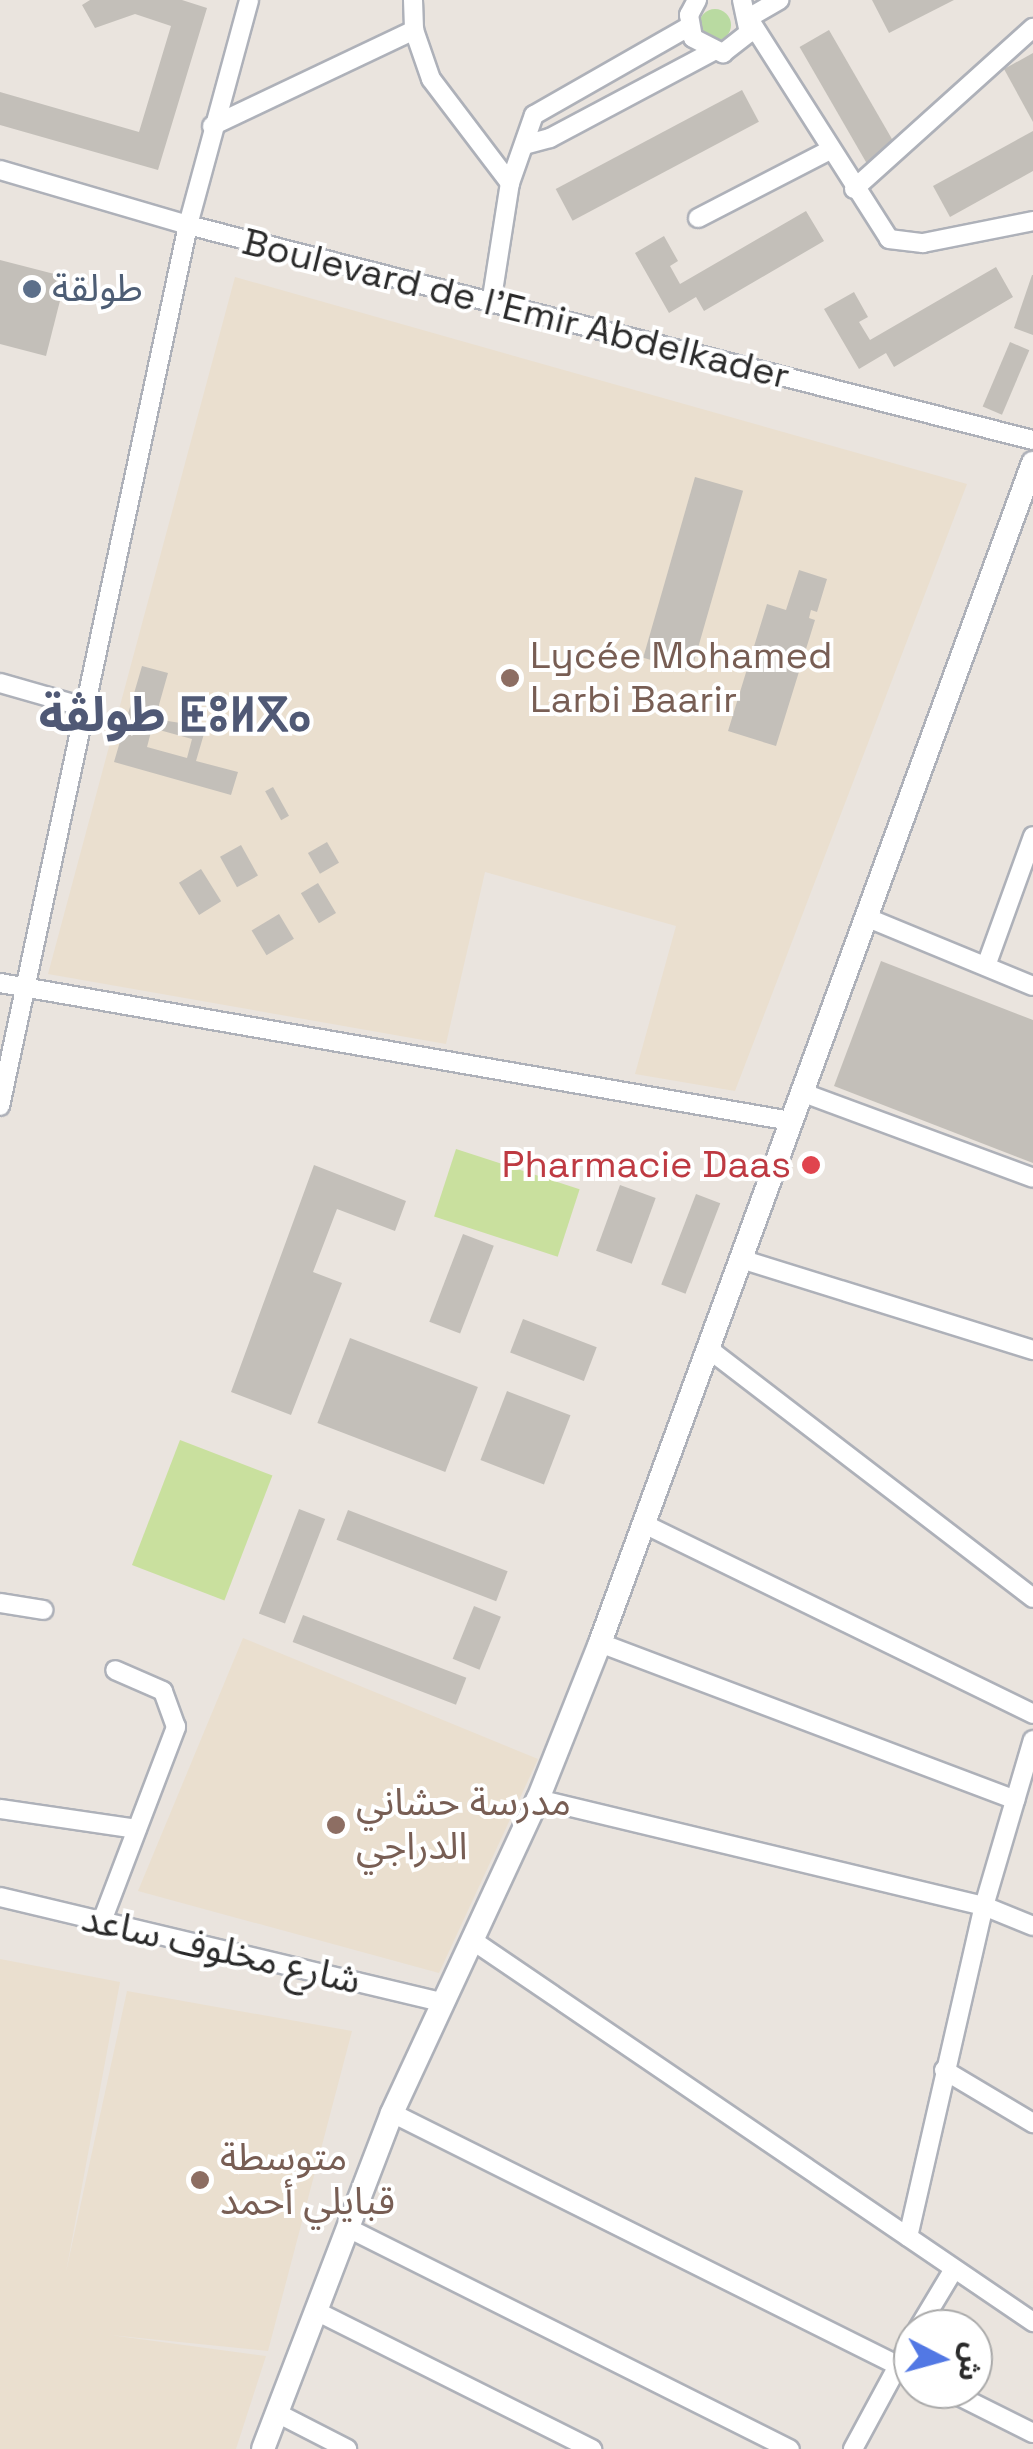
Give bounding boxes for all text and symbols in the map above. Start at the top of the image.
street label: Boulevard de l'Emir Abdelkader [237,219,795,399]
place label: طولقة [52,266,143,312]
marker: طولقة [21,278,43,300]
place label: Lycée Mohamed Larbi Baarir [530,633,832,722]
marker: Lycée Mohamed Larbi Baarir [499,667,521,689]
district label: طولڤة ⵟⵓⵍⴳⴰ [39,686,311,744]
place label: Pharmacie Daas [502,1142,791,1188]
marker: Pharmacie Daas [800,1154,822,1176]
place label: مدرسة حشاني الدراجي [356,1780,571,1870]
marker: مدرسة حشاني الدراجي [325,1814,347,1836]
street label: شارع مخلوف ساعد [77,1896,365,2004]
place label: متوسطة قبايلي أحمد [220,2135,395,2224]
marker: متوسطة قبايلي أحمد [189,2169,211,2191]
north arrow [893,2309,993,2409]
text: ش [951,2341,991,2383]

